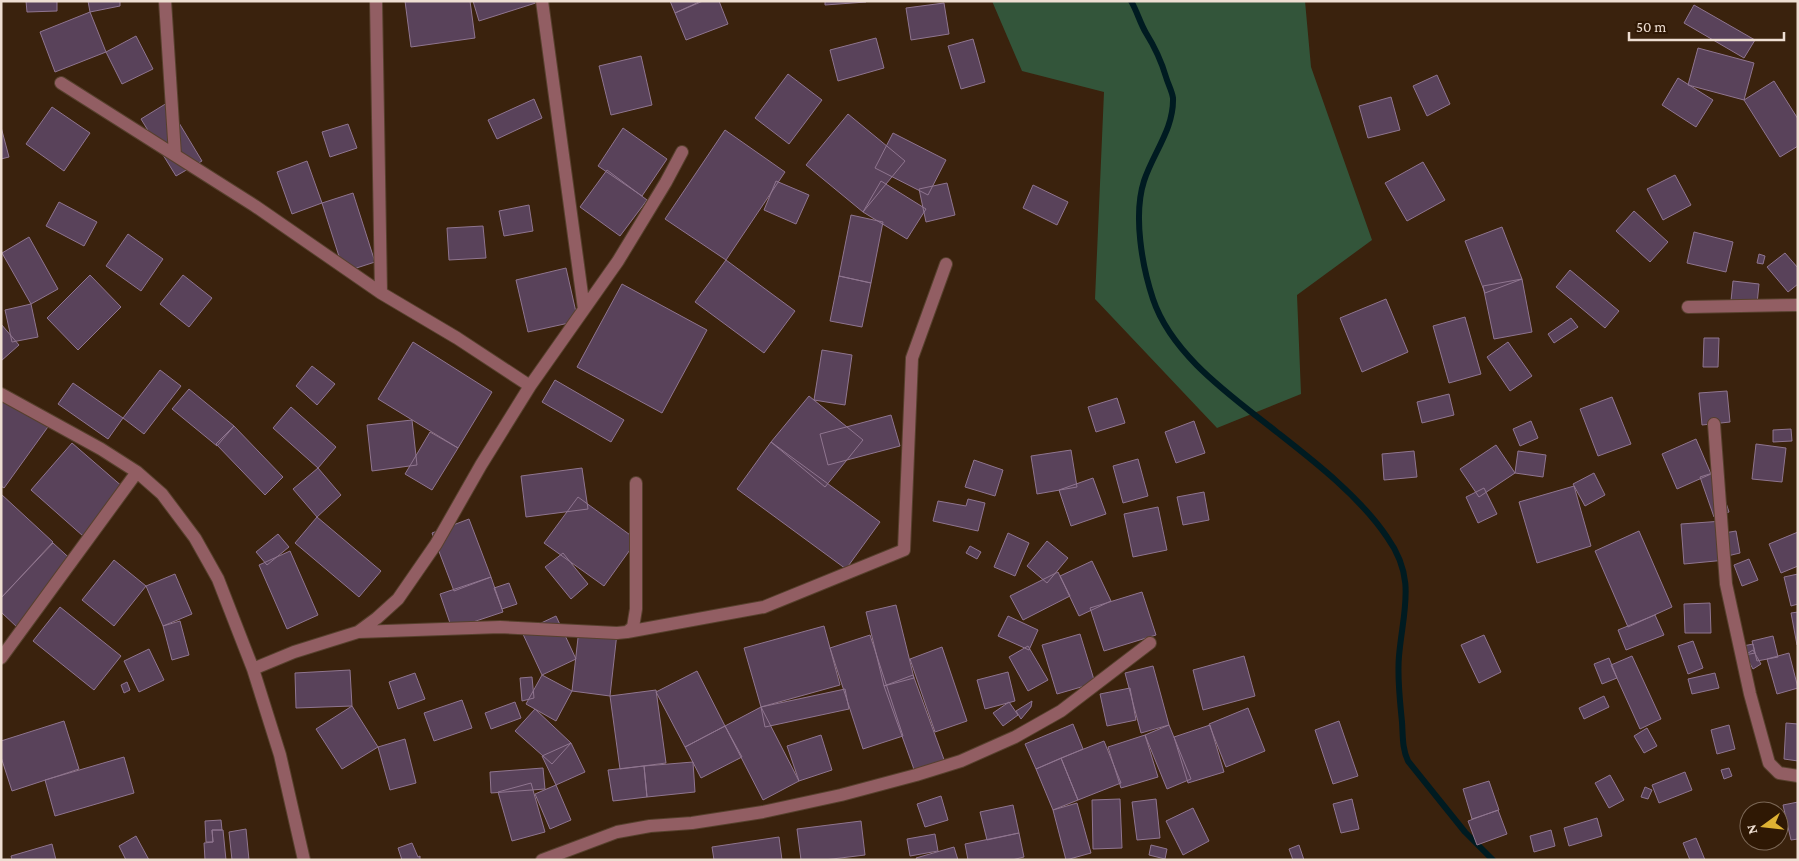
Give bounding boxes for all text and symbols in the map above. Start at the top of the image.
scale bar [1629,10,1784,42]
text: 50 m [1636,19,1666,35]
north arrow [1739,801,1789,851]
text: N [1742,822,1760,836]

